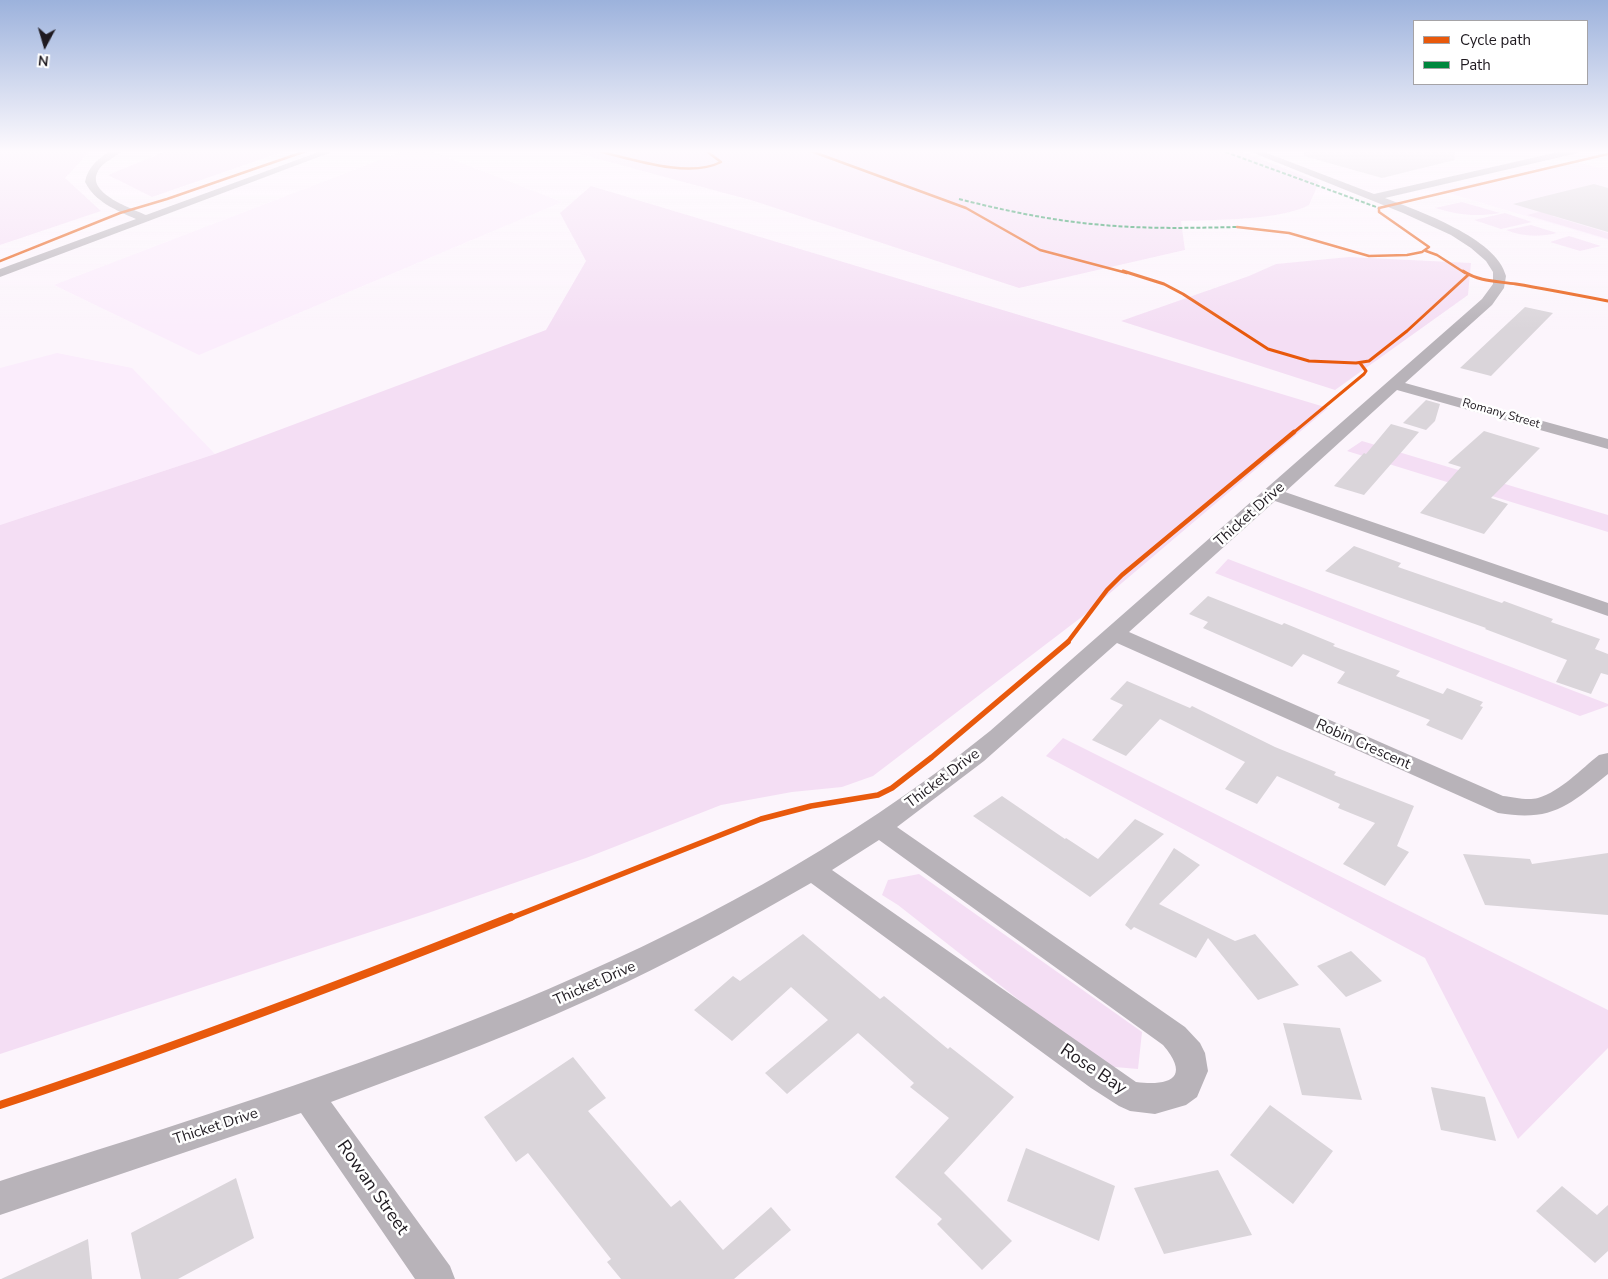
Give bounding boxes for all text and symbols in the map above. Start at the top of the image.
north arrow [20,20,70,70]
legend [1413,20,1588,85]
text: Cycle path [1460,30,1531,50]
text: N [37,50,50,70]
text: Path [1460,55,1491,75]
street label: Romany Street [1461,396,1541,432]
street label: Thicket Drive [1211,479,1289,551]
street label: Robin Crescent [1313,716,1413,774]
street label: Thicket Drive [902,745,984,813]
street label: Thicket Drive [551,958,639,1010]
street label: Rose Bay [1056,1040,1130,1100]
street label: Thicket Drive [171,1105,261,1149]
street label: Rowan Street [332,1137,412,1239]

